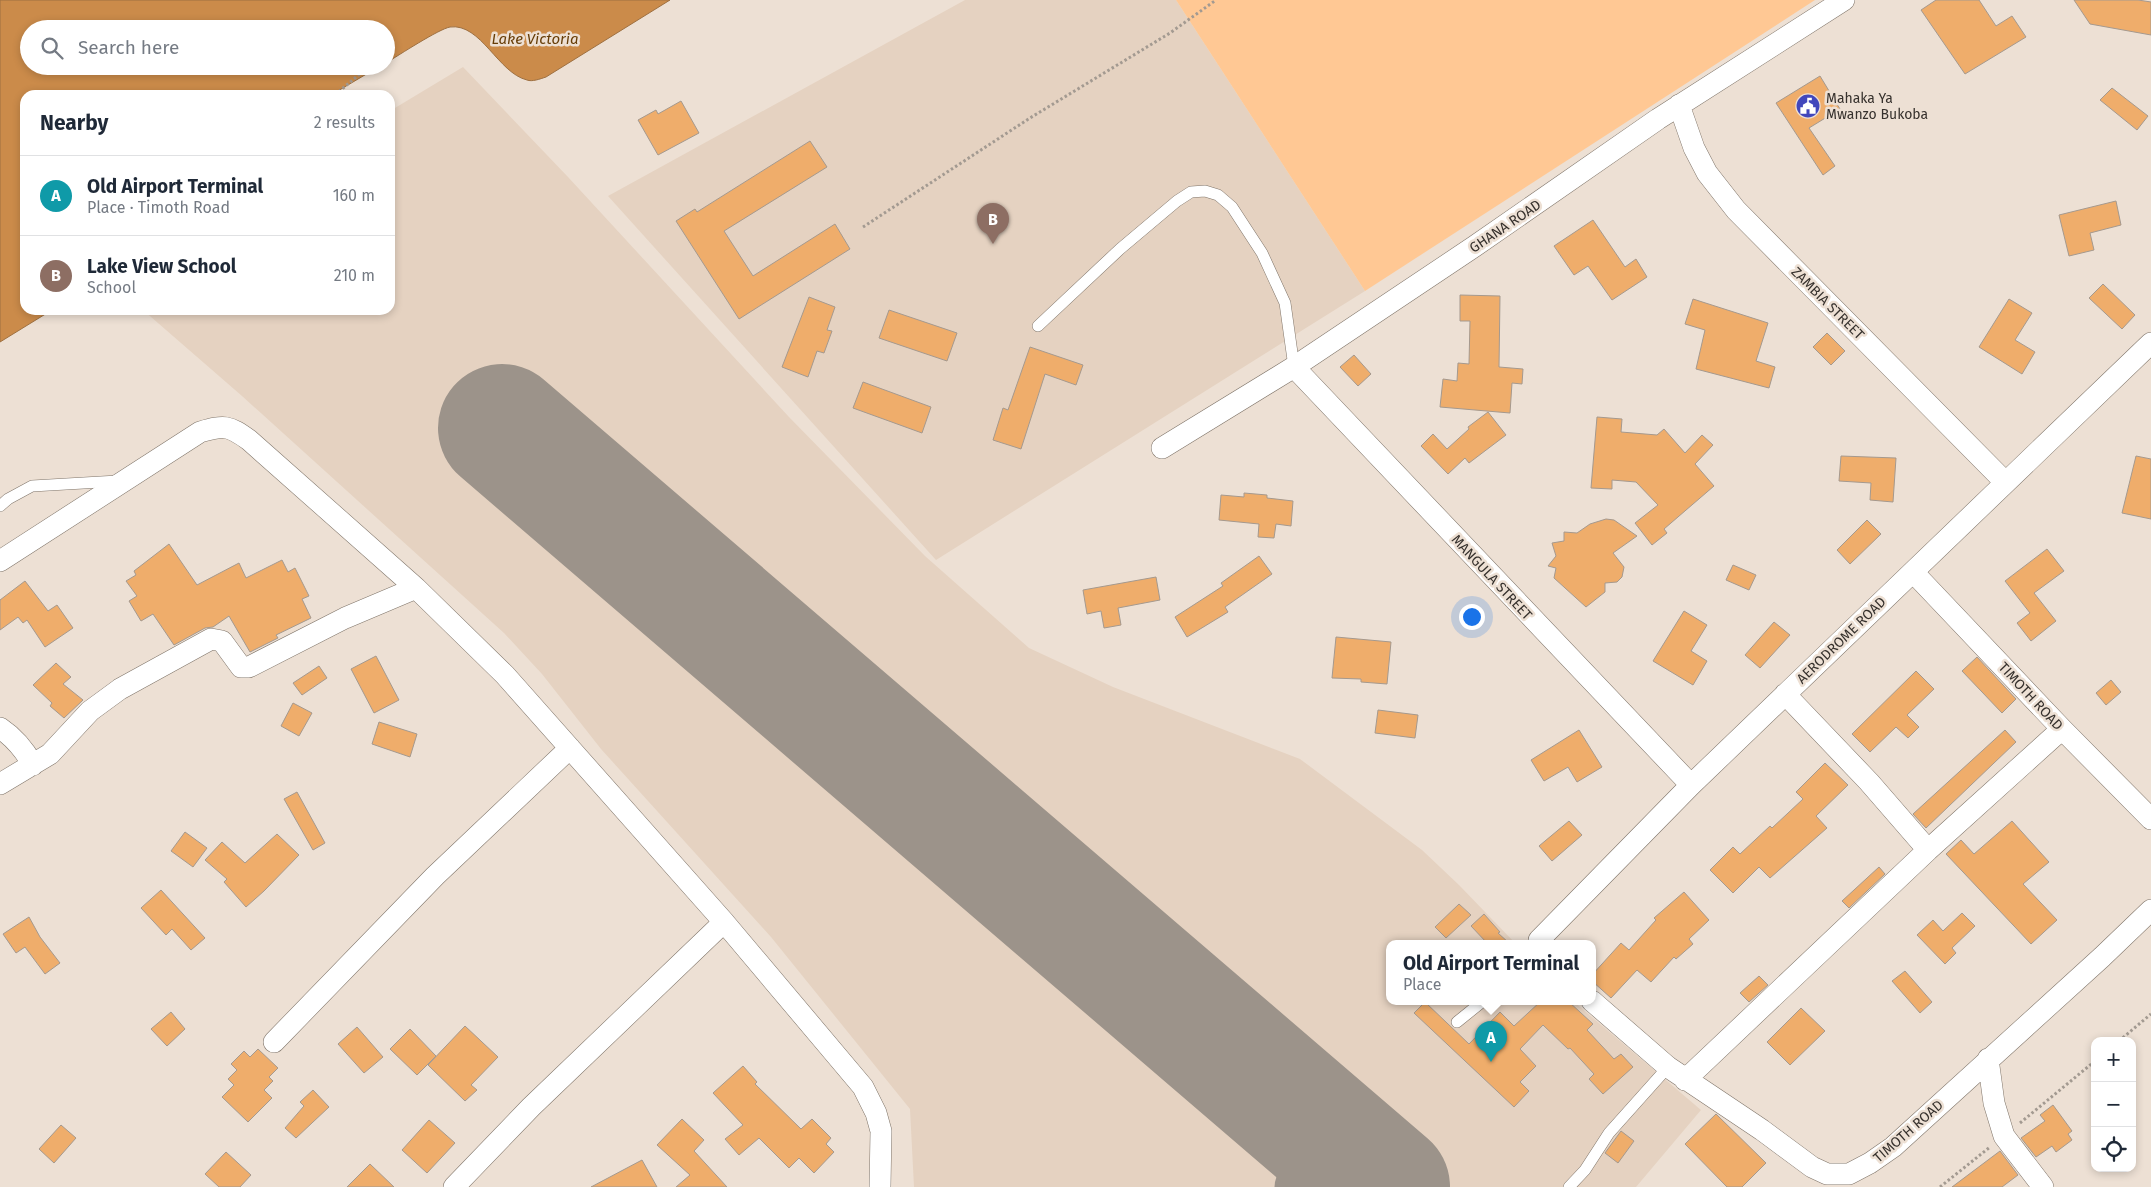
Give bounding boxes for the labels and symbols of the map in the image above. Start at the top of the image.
water label: Lake Victoria [491,30,579,48]
place label: Mahaka Ya Mwanzo Bukoba [1826,90,1928,123]
public building icon: Mahaka Ya Mwanzo Bukoba [1795,93,1821,119]
street label: GHANA ROAD [1466,196,1544,257]
pin: B [977,203,1009,244]
street label: ZAMBIA STREET [1788,263,1868,344]
street label: MANGULA STREET [1448,531,1536,624]
street label: AERODROME ROAD [1793,593,1890,687]
your location [1459,604,1485,630]
street label: TIMOTH ROAD [1995,659,2066,734]
pin: A [1475,1021,1507,1062]
street label: TIMOTH ROAD [1870,1097,1947,1166]

